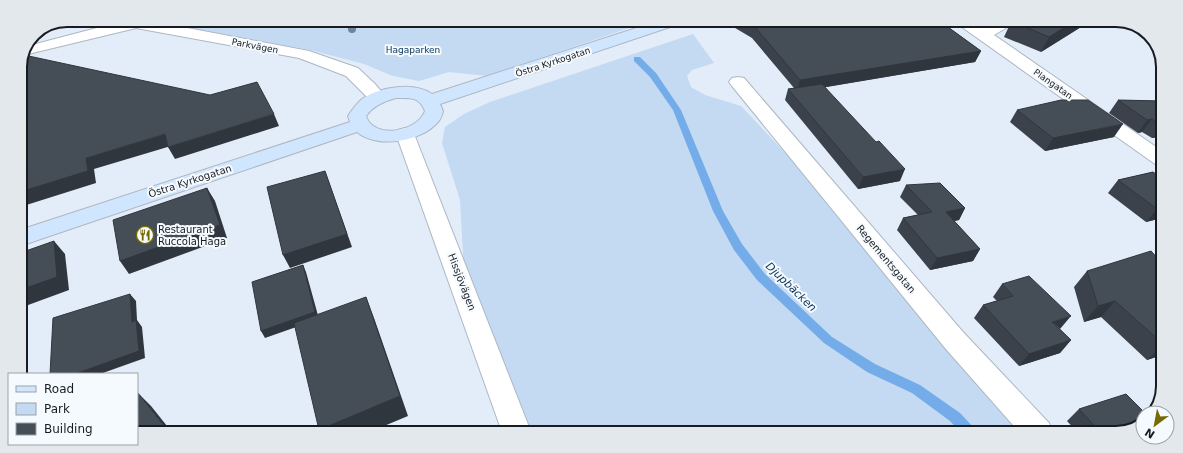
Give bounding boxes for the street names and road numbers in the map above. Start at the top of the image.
street label: Parkvägen [231,37,279,55]
street label: Östra Kyrkogatan [514,45,592,79]
street label: Plangatan [1032,67,1074,101]
street label: Östra Kyrkogatan [147,161,233,200]
street label: Regementsgatan [854,223,918,295]
street label: Hissjövägen [446,252,478,312]

